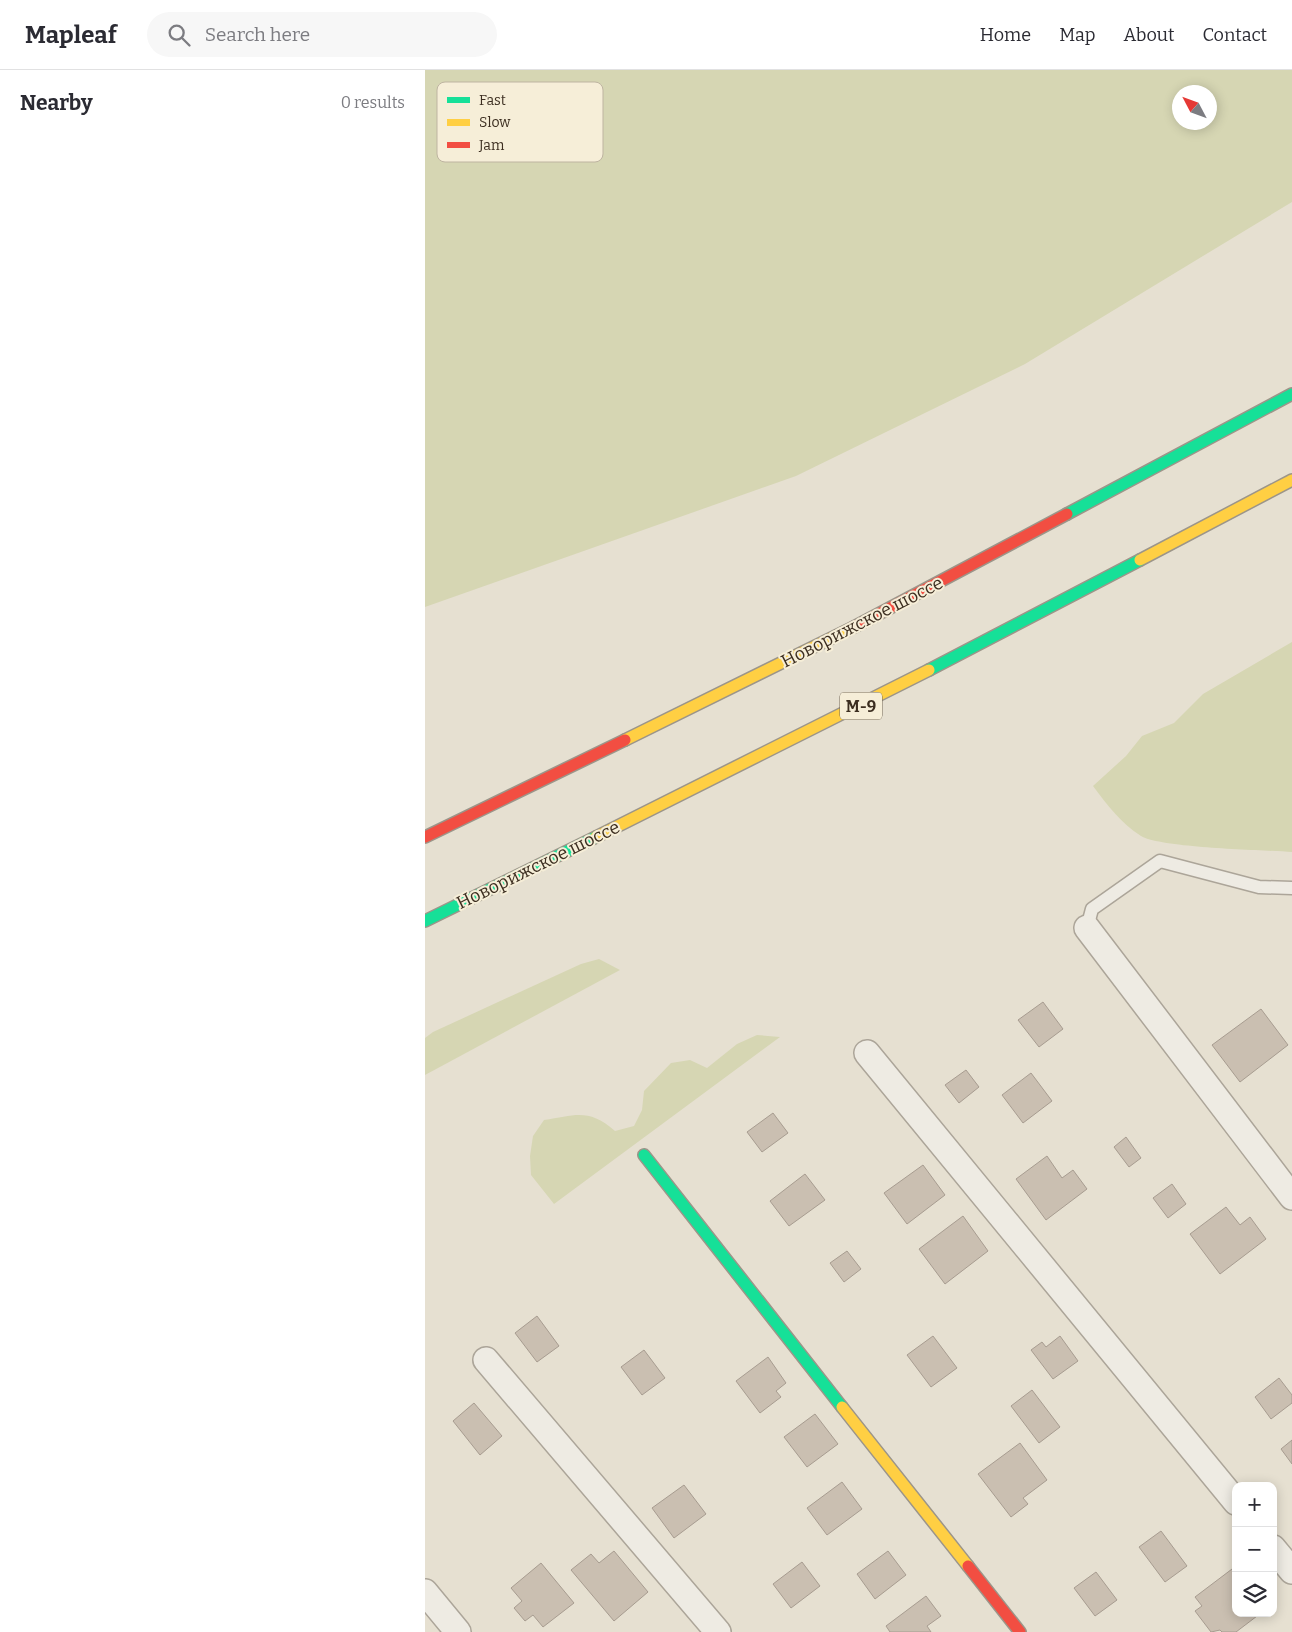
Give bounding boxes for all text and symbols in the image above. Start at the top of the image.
search box [147,12,497,57]
text: Mapleaf [25,21,117,49]
icon: search [165,21,193,49]
text: Search here [205,23,310,46]
text: Home [980,24,1031,46]
text: Map [1059,24,1095,46]
text: About [1123,24,1174,46]
text: Contact [1202,24,1267,46]
legend [437,82,603,162]
north arrow [1172,85,1217,130]
text: Nearby [20,90,93,116]
text: Fast [479,92,506,109]
text: 0 results [341,93,405,112]
text: Slow [479,114,511,131]
text: Jam [478,137,505,154]
street label: Новорижское шоссе [777,572,947,672]
road number: М-9 [840,692,882,720]
street label: Новорижское шоссе [453,816,623,914]
map controls [1232,1482,1277,1617]
button: + [1232,1482,1277,1527]
button: − [1232,1527,1277,1572]
button: layers [1232,1572,1277,1617]

